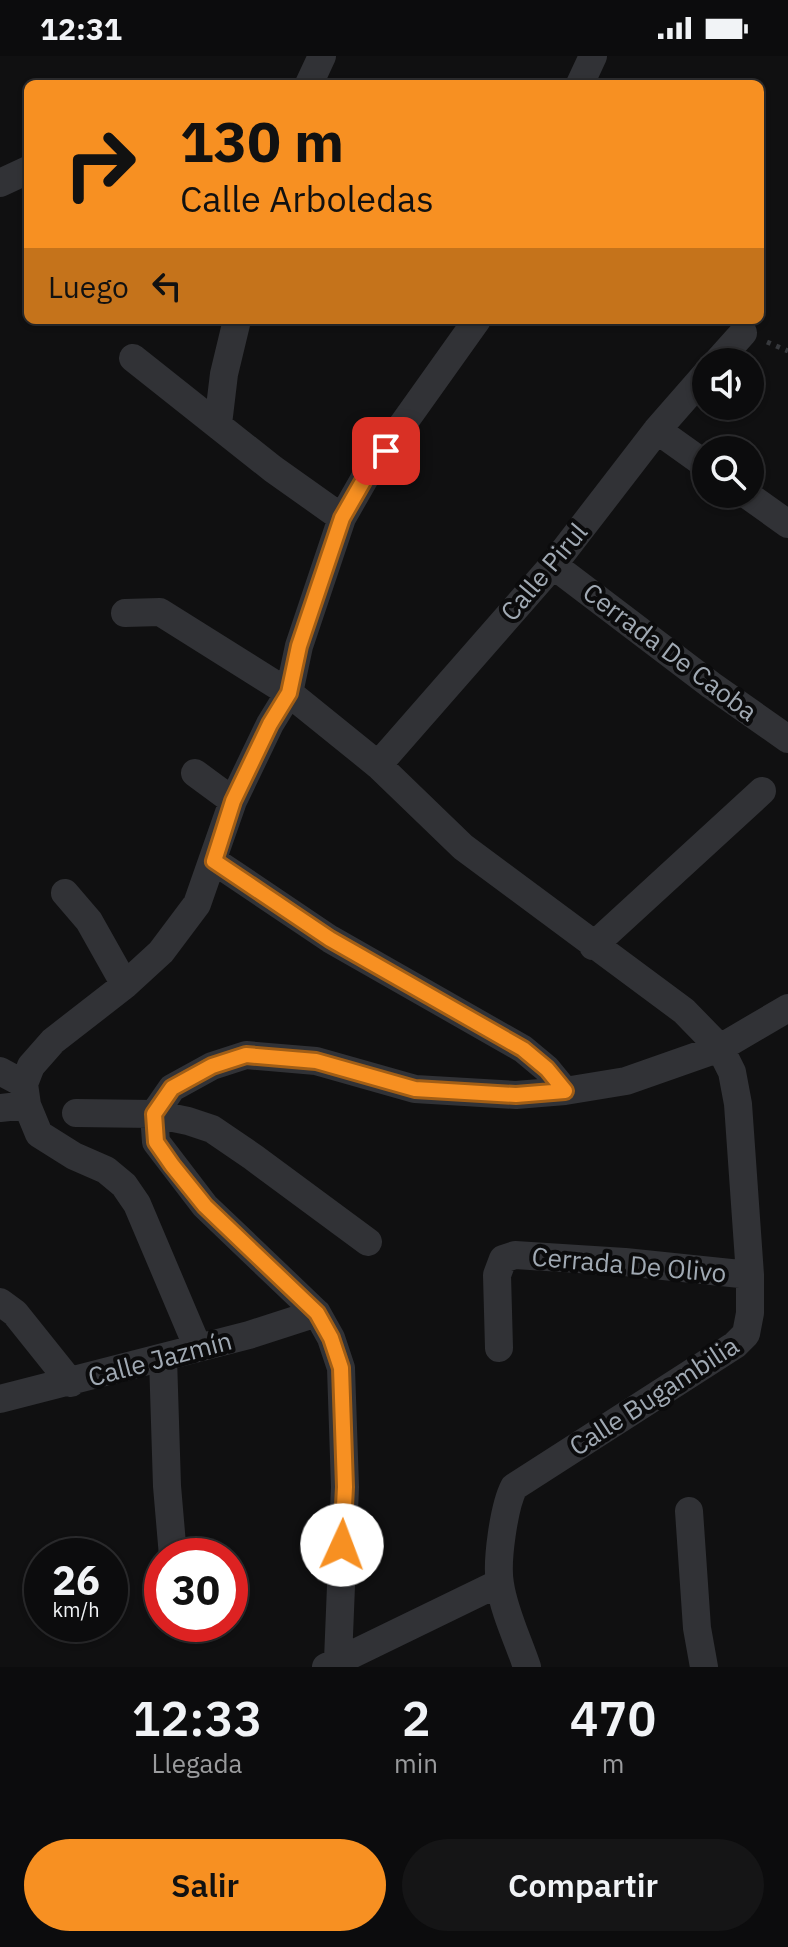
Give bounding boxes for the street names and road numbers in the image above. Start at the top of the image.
street label: Calle Pirul [492,515,594,628]
street label: Cerrada De Caoba [577,574,765,728]
street label: Cerrada De Olivo [530,1239,728,1289]
street label: Calle Jazmín [84,1323,235,1394]
street label: Calle Bugambilia [562,1328,745,1463]

